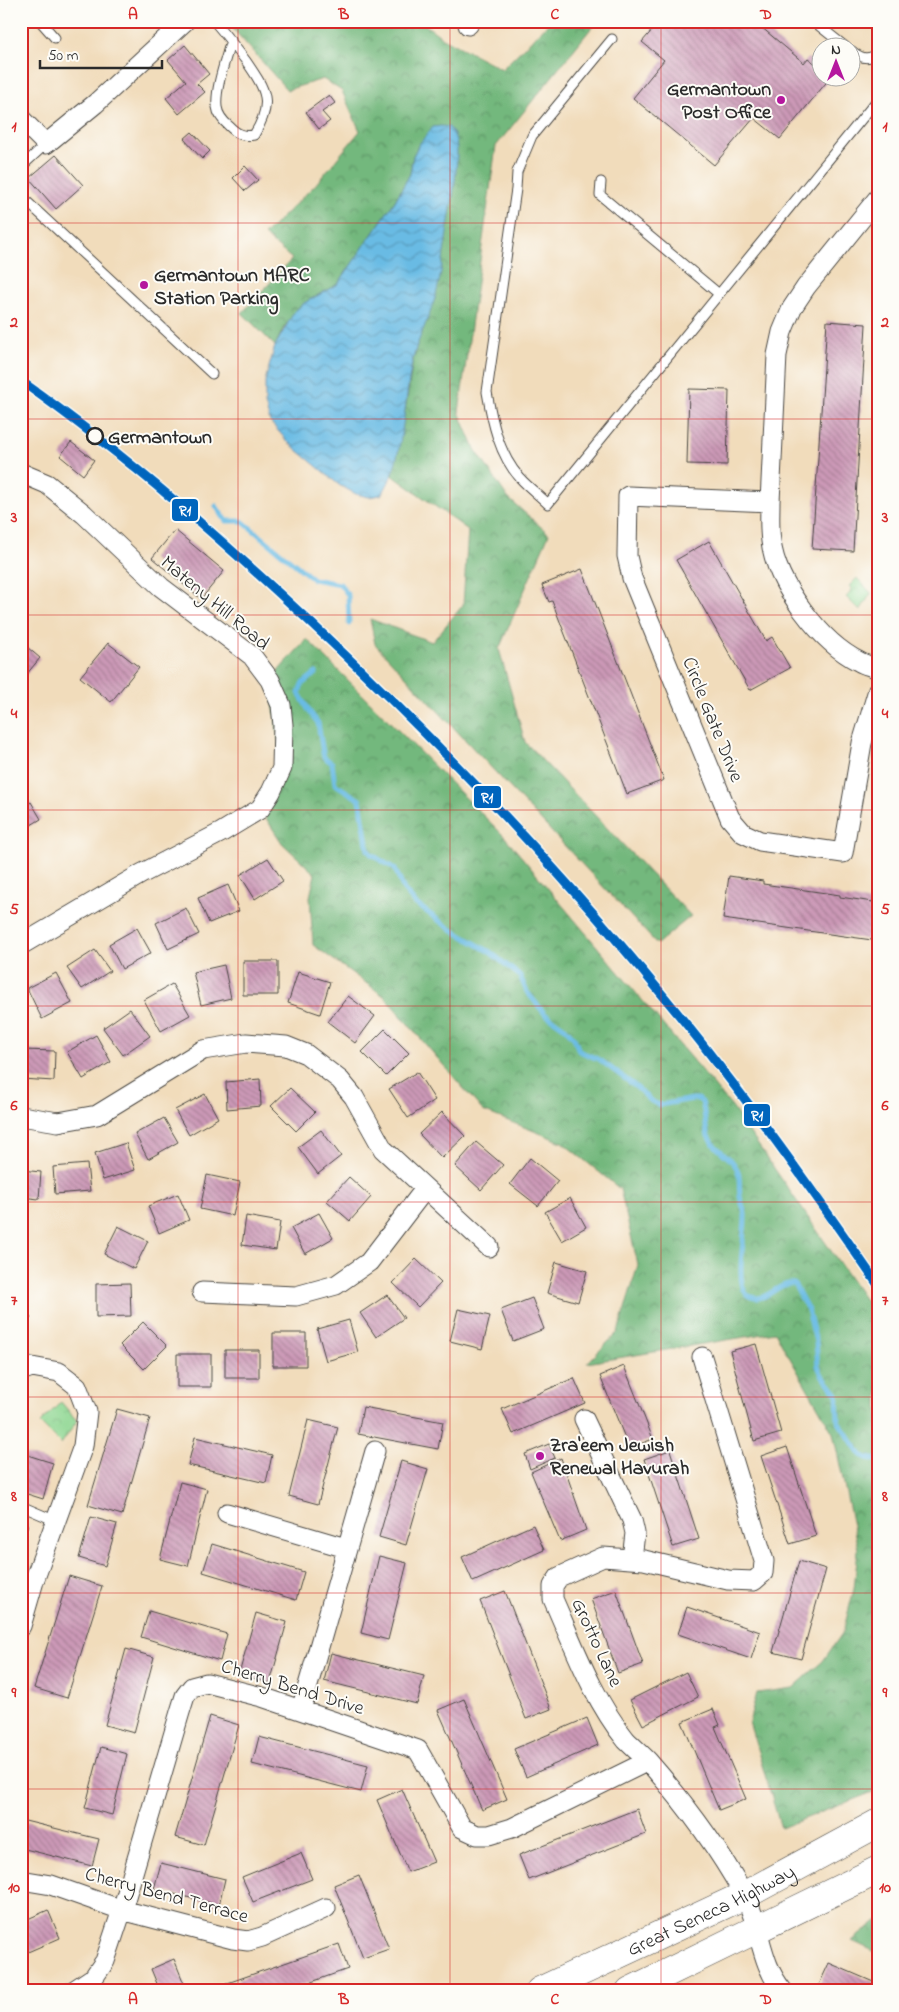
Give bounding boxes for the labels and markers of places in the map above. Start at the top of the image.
place label: Germantown Post Office [667,76,772,128]
marker: Germantown Post Office [775,94,787,106]
place label: Germantown MARC Station Parking [154,262,310,315]
marker: Germantown MARC Station Parking [138,279,150,291]
place label: Germantown [108,424,212,453]
marker: Germantown [86,427,104,445]
place label: Zra'eem Jewish Renewal Havurah [550,1432,689,1484]
marker: Zra'eem Jewish Renewal Havurah [534,1450,546,1462]

